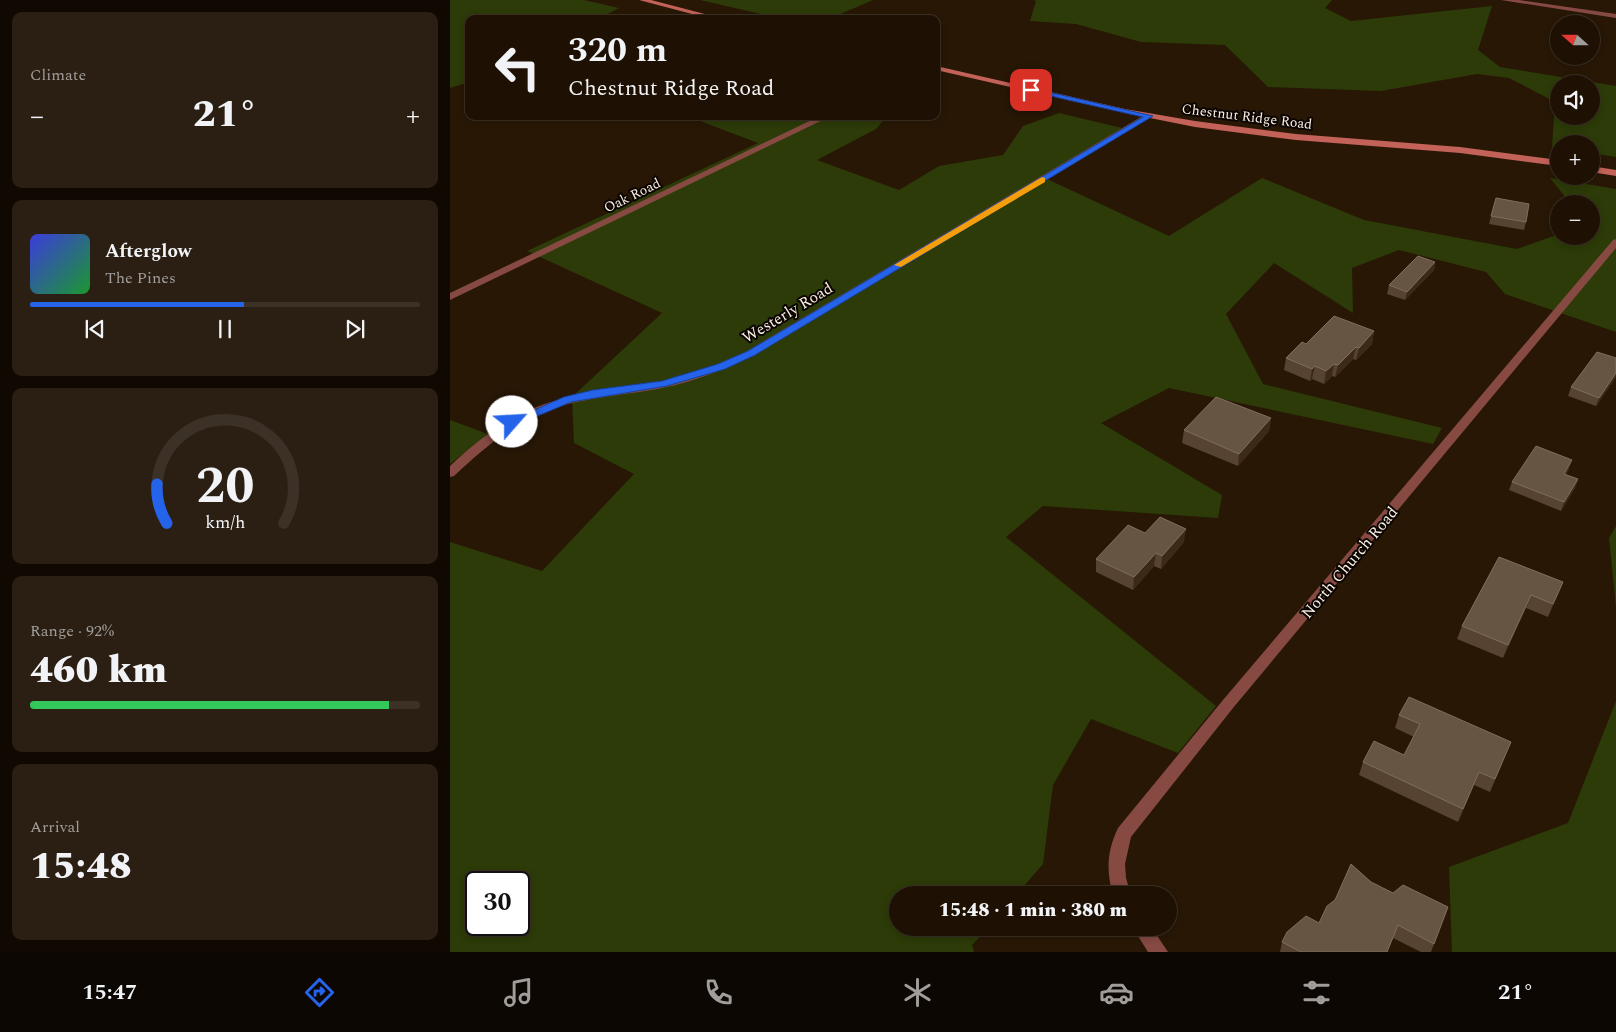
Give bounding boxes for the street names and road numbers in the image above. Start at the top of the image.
street label: Chestnut Ridge Road [1180,98,1314,135]
street label: Oak Road [600,173,664,218]
street label: Westerly Road [738,276,837,349]
street label: North Church Road [1296,501,1404,624]

